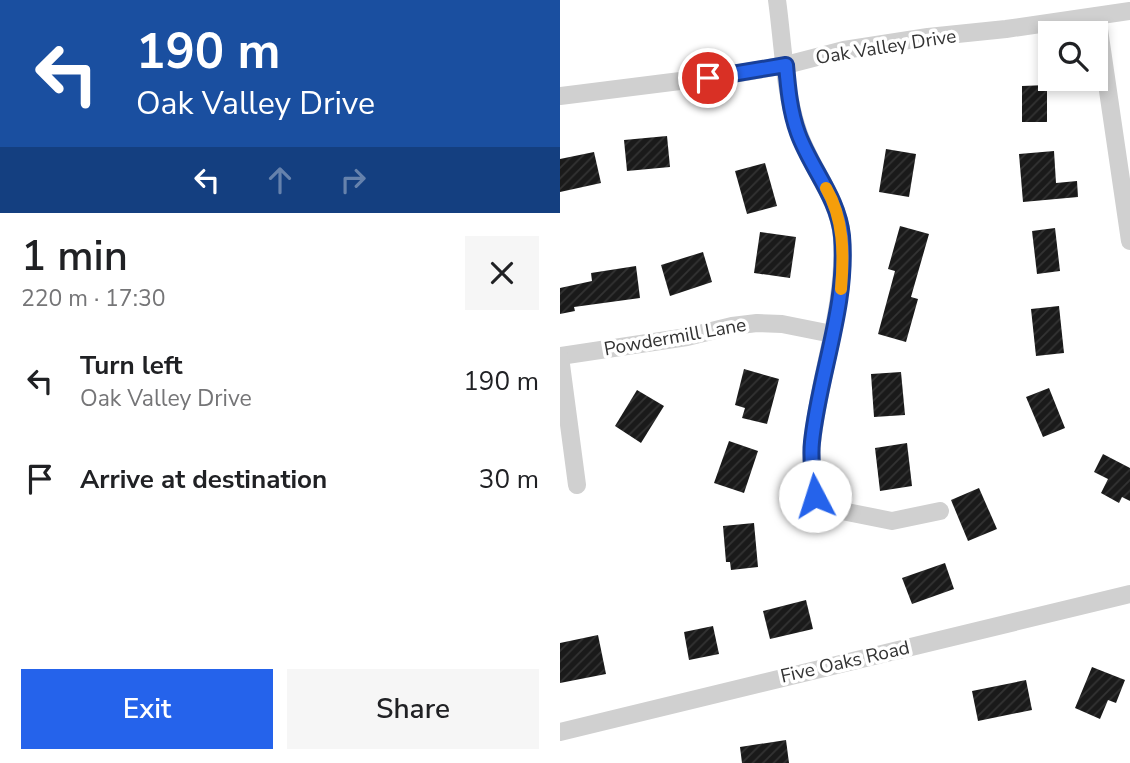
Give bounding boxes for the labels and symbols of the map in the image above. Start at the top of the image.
street label: Oak Valley Drive [814,23,958,71]
pin [678,48,738,108]
street label: Powdermill Lane [602,312,748,362]
position arrow [778,459,852,533]
street label: Five Oaks Road [778,635,912,689]

